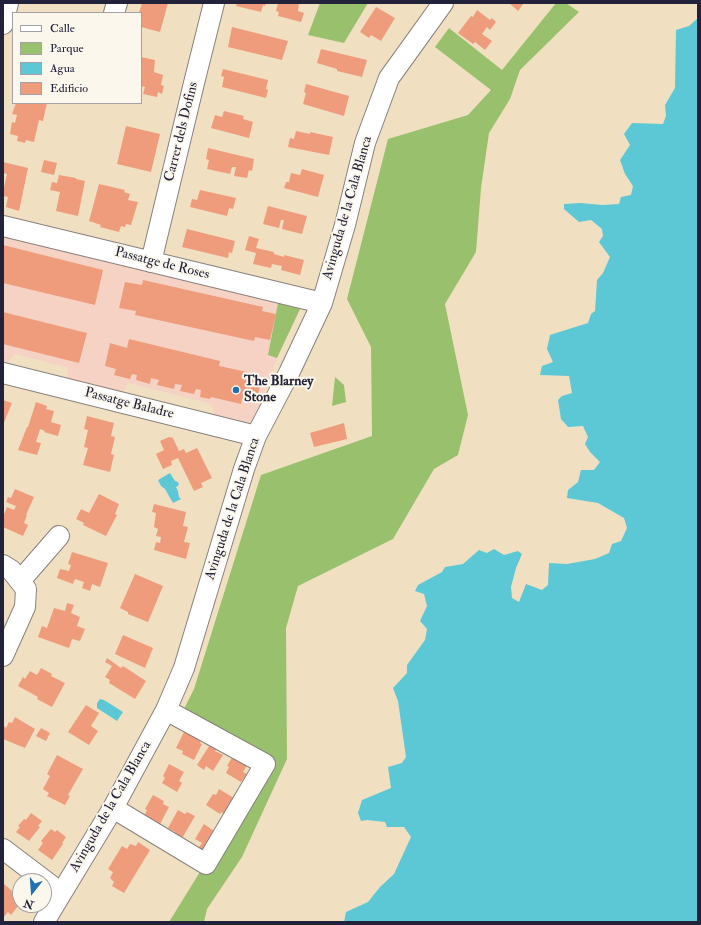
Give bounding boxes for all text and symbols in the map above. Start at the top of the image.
legend [12,12,142,104]
text: Calle [50,21,75,36]
text: Parque [50,41,84,56]
text: Agua [50,61,75,76]
street label: Carrer dels Dofins [161,80,203,184]
text: Edificio [50,81,88,96]
street label: Avinguda de la Cala Blanca [319,134,377,282]
street label: Passatge de Roses [113,244,211,284]
place label: The Blarney Stone [244,374,313,406]
street label: Passatge Baladre [83,385,175,423]
marker: The Blarney Stone [231,385,241,395]
street label: Avinguda de la Cala Blanca [202,436,264,582]
street label: Avinguda de la Cala Blanca [67,738,155,876]
north arrow [12,873,52,913]
text: N [22,896,35,912]

